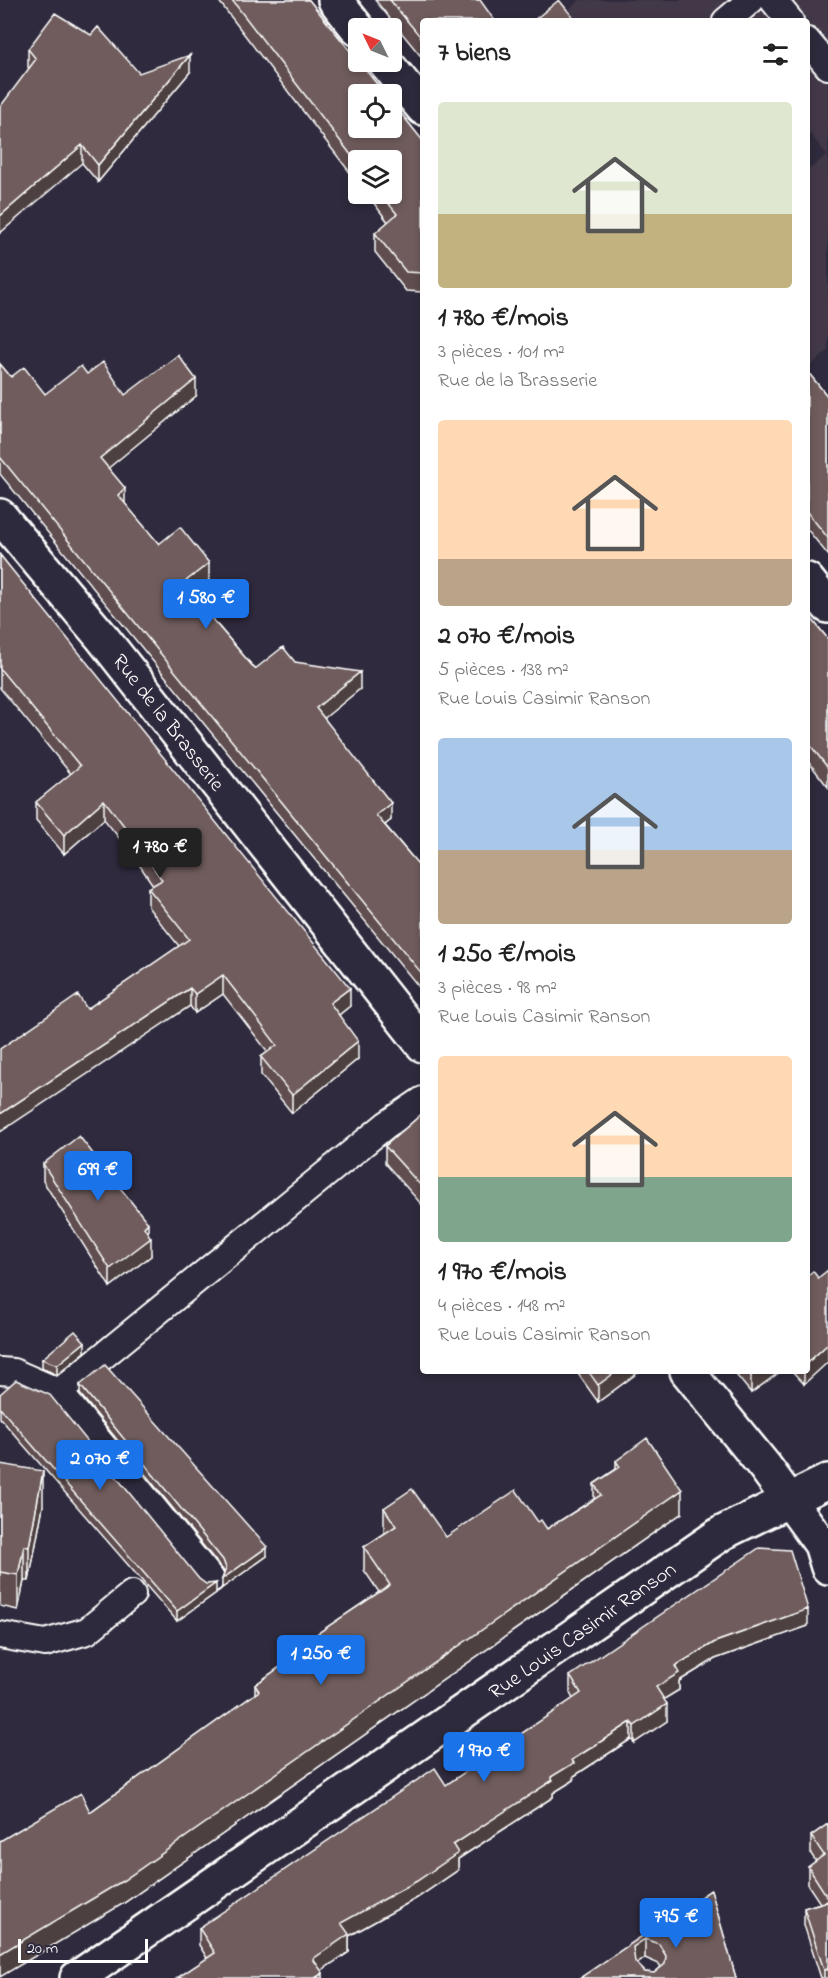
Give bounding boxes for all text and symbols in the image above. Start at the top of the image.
north arrow [348,18,402,72]
map controls [348,18,402,204]
text: 7 biens [438,35,511,73]
icon: filters [759,38,792,71]
button: locate [348,84,402,138]
icon: home [561,141,669,249]
button: layers [348,150,402,204]
text: 1 780 €/mois [438,300,569,338]
text: 3 pièces · 101 m² [438,338,565,367]
text: Rue de la Brasserie [438,367,597,396]
icon: home [561,459,669,567]
pin: 1 580 € [151,579,261,630]
text: 1 580 € [177,584,235,613]
text: 2 070 €/mois [438,618,575,656]
street label: Rue de la Brasserie [104,648,231,799]
text: 5 pièces · 138 m² [438,656,569,685]
text: Rue Louis Casimir Ranson [438,685,650,714]
icon: home [561,777,669,885]
pin: 1 780 € [105,828,215,879]
text: 1 780 € [133,833,187,862]
text: 1 250 €/mois [438,936,576,974]
text: 3 pièces · 98 m² [438,974,557,1003]
text: Rue Louis Casimir Ranson [438,1003,650,1032]
icon: home [561,1095,669,1203]
pin: 699 € [56,1151,140,1202]
text: 699 € [78,1156,118,1185]
text: 1 970 €/mois [438,1254,567,1292]
text: 4 pièces · 148 m² [438,1292,566,1321]
text: Rue Louis Casimir Ranson [438,1321,650,1350]
pin: 2 070 € [45,1440,155,1491]
text: 2 070 € [70,1445,130,1474]
street label: Rue Louis Casimir Ranson [483,1555,683,1708]
pin: 1 250 € [266,1635,376,1686]
text: 1 250 € [291,1640,351,1669]
pin: 1 970 € [429,1732,539,1783]
text: 1 970 € [457,1737,511,1766]
pin: 795 € [634,1898,718,1949]
text: 795 € [654,1903,698,1932]
scale bar [18,1936,148,1964]
text: 20 m [27,1937,58,1961]

